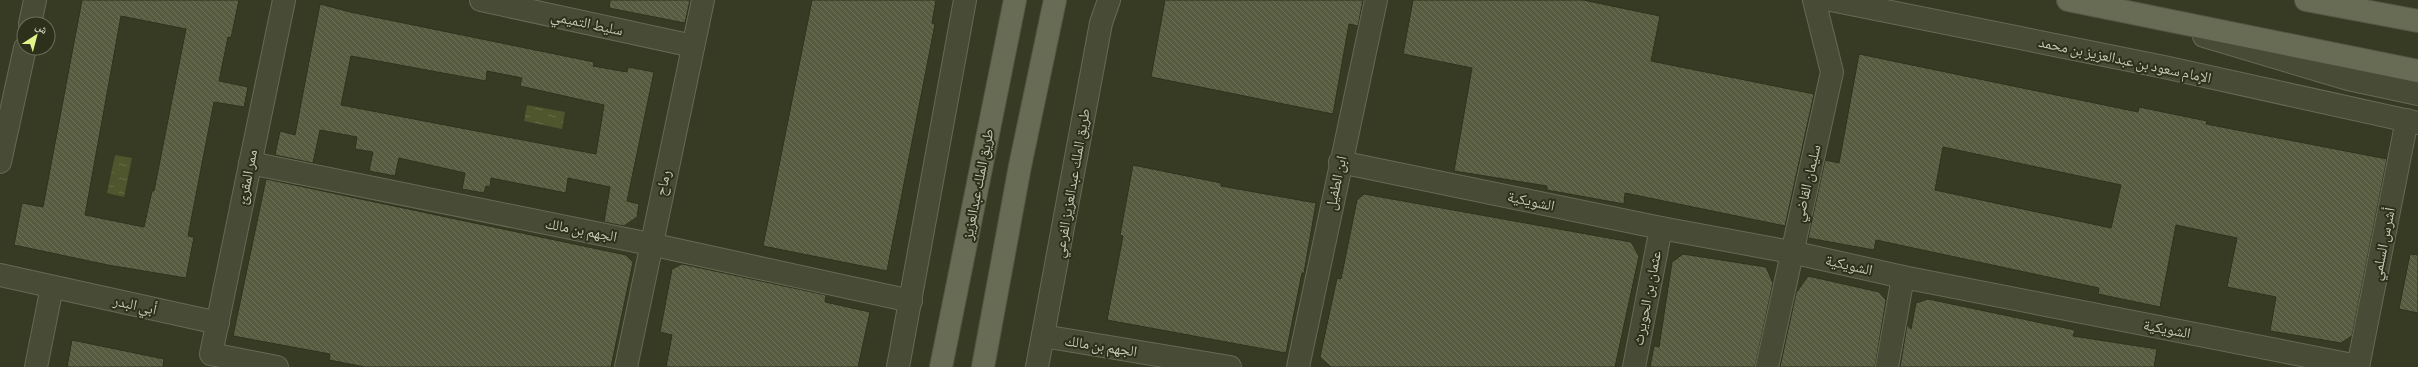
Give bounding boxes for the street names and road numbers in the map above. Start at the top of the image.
street label: سليط التميمي [549,9,624,42]
street label: الإمام سعود بن عبدالعزيز بن محمد [2037,35,2213,88]
street label: طريق الملك عبدالعزيز الفرعي [1052,107,1097,260]
street label: طريق الملك عبدالعزيز [960,127,999,242]
street label: سليمان القاضي [1791,143,1827,224]
street label: ممر المقرئ [235,148,262,206]
street label: ابن الطفيل [1323,155,1352,212]
street label: رماح [653,169,676,198]
street label: الشويكية [1506,189,1556,215]
street label: أشرس السلمي [2367,206,2402,283]
street label: الجهم بن مالك [543,216,618,247]
street label: عثمان بن الحويرث [1631,249,1666,347]
street label: الشويكية [1824,253,1874,279]
street label: أبي البدر [110,291,159,322]
street label: الشويكية [2142,318,2192,342]
street label: الجهم بن مالك [1063,333,1138,362]

